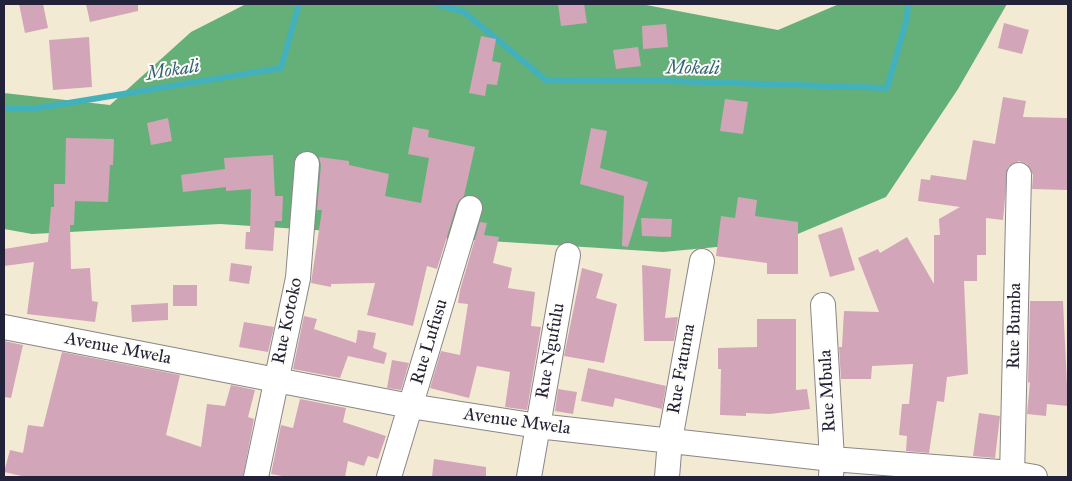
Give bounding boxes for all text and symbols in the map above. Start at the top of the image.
water label: Mokali [145,56,201,86]
water label: Mokali [666,57,720,81]
street label: Rue Kotoko [268,276,308,366]
street label: Rue Bumba [1003,283,1027,369]
street label: Rue Lufusu [407,297,453,387]
street label: Rue Ngufulu [532,302,570,400]
street label: Rue Fatuma [663,322,701,416]
street label: Avenue Mwela [63,328,173,370]
street label: Rue Mbula [815,349,841,433]
street label: Avenue Mwela [462,404,572,440]

